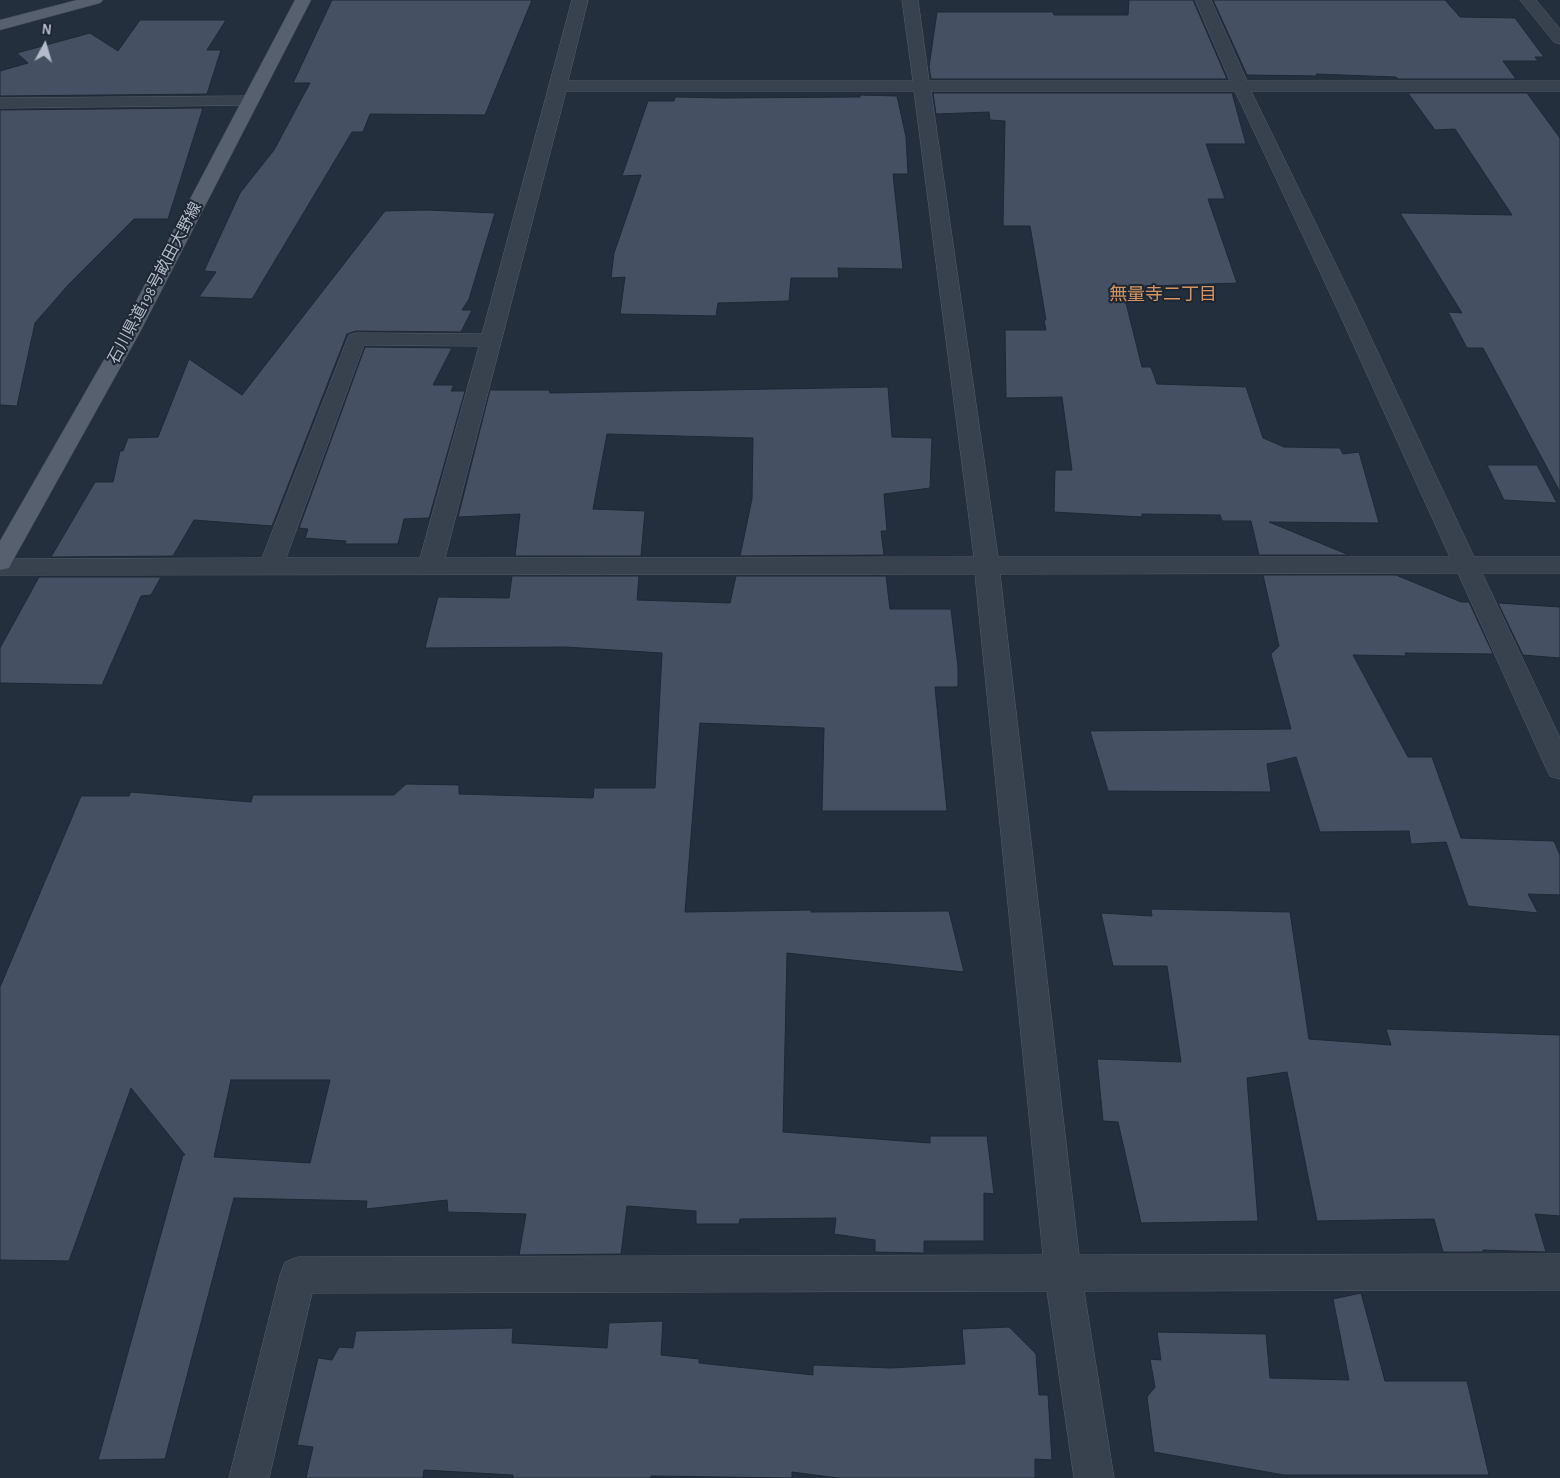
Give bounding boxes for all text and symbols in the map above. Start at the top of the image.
north arrow [20,20,70,70]
text: N [41,23,52,38]
street label: 石川県道198号畝田大野線 [104,199,206,367]
district label: 無量寺二丁目 [1109,284,1217,306]

